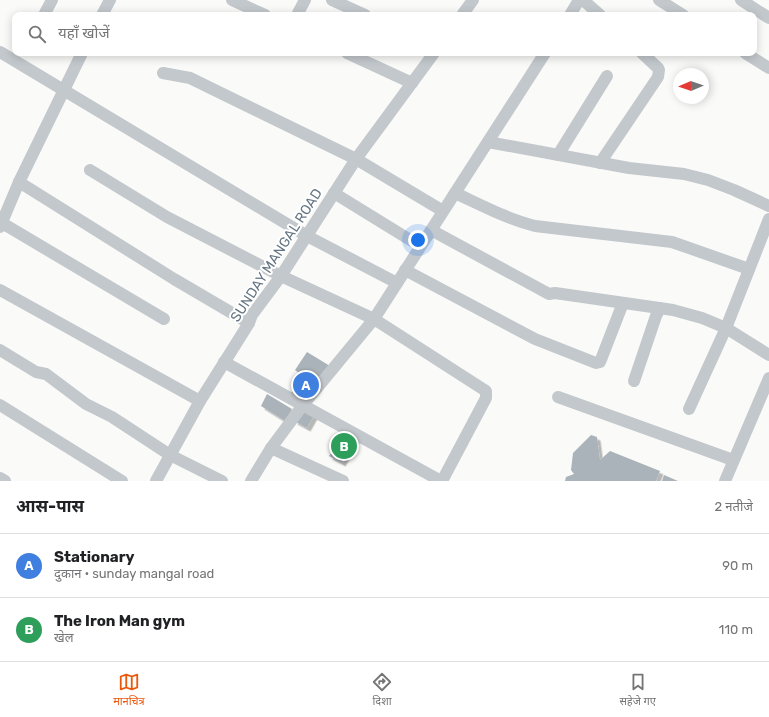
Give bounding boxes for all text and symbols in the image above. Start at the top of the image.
search box [12,12,757,56]
icon: search [26,23,48,45]
text: यहाँ खोजें [58,24,110,42]
north arrow [673,68,709,104]
street label: SUNDAY MANGAL ROAD [227,185,326,325]
your location [408,230,428,250]
pin: A [293,370,319,400]
pin: B [331,431,357,461]
text: आस-पास [16,496,84,516]
text: 2 नतीजे [715,499,753,514]
text: Stationary [54,548,134,566]
text: A [24,558,34,573]
text: 90 m [722,558,753,573]
text: दुकान · sunday mangal road [54,566,214,581]
text: The Iron Man gym [54,612,185,630]
text: B [24,622,34,637]
text: 110 m [719,622,753,637]
text: खेल [54,630,73,645]
tab: मानचित्र [113,671,145,709]
tab: दिशा [371,671,393,709]
tab: सहेजे गए [619,671,656,709]

